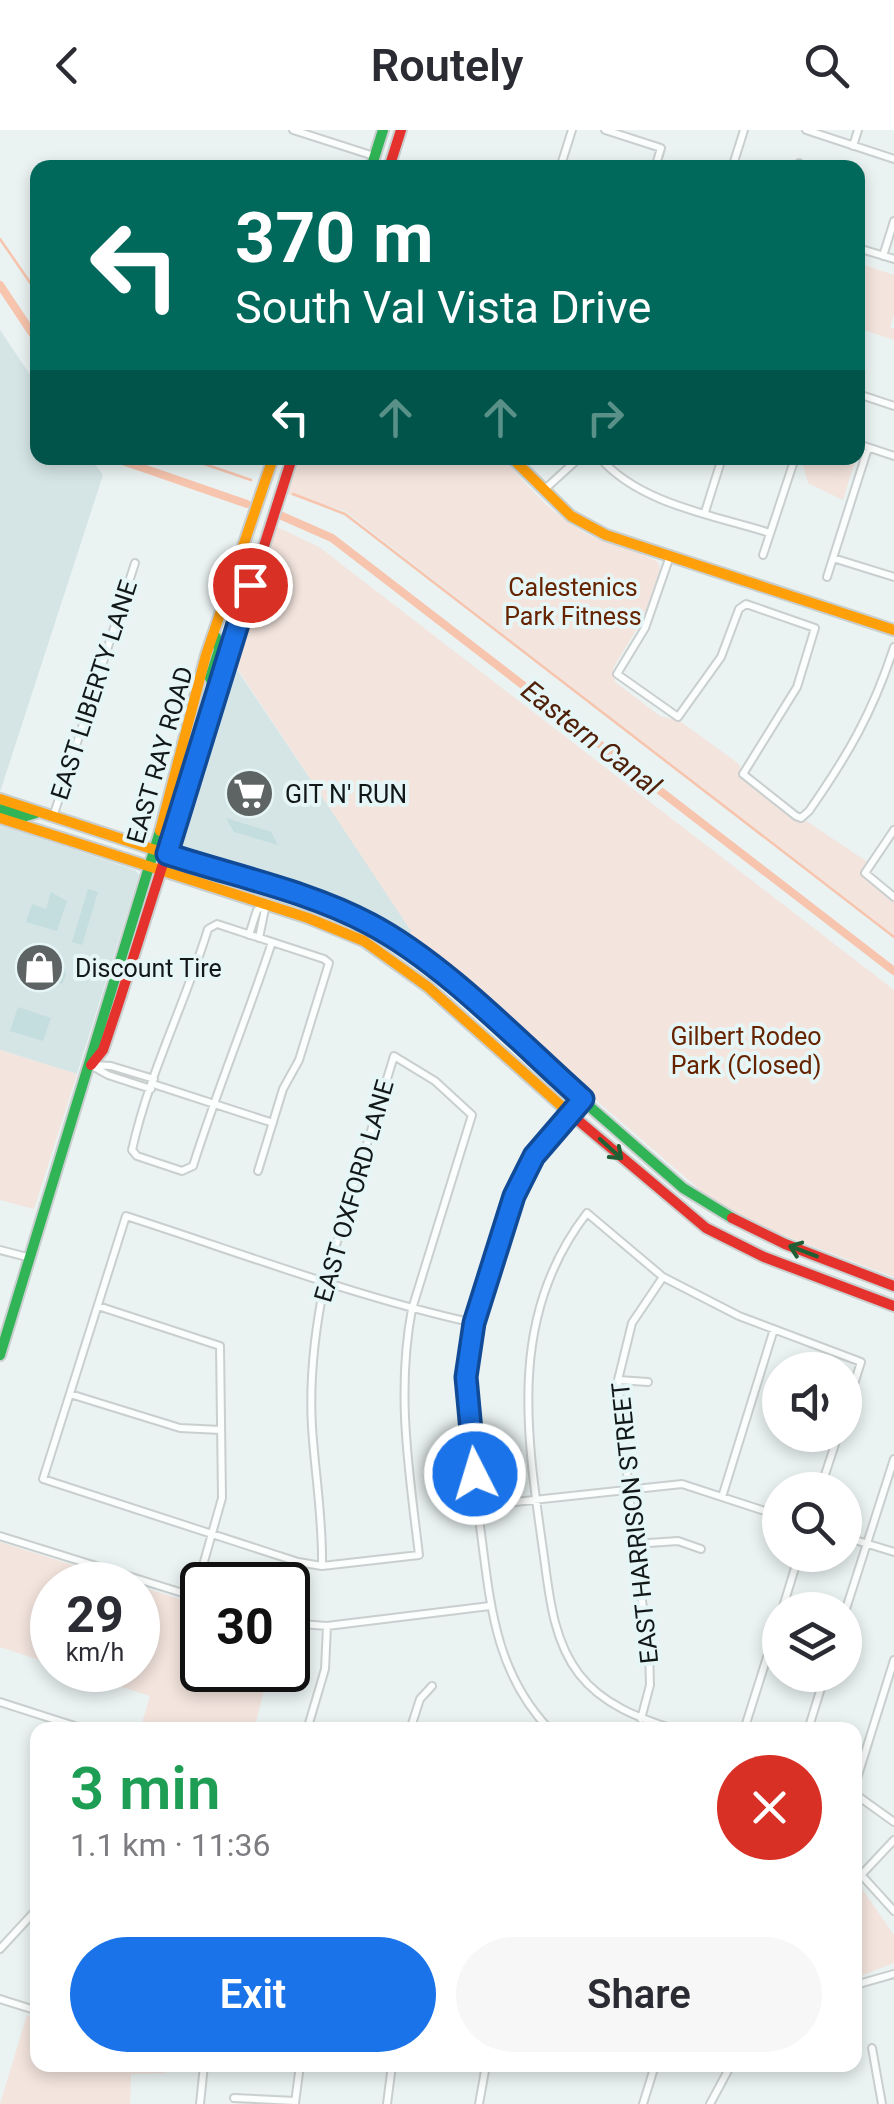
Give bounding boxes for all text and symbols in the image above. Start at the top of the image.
icon: back [40,38,95,93]
icon: search [799,38,854,93]
text: Routely [371,39,523,92]
text: 370 m [235,197,434,279]
icon: left [70,200,200,330]
text: South Val Vista Drive [235,281,651,334]
icon: left [263,390,318,445]
icon: ahead [368,390,423,445]
icon: ahead [473,390,528,445]
icon: right [578,390,633,445]
pin [208,543,293,628]
icon: arrive [223,558,278,613]
park label: Calestenics Park Fitness [504,573,642,631]
street label: EAST LIBERTY LANE [45,577,143,803]
street label: EAST RAY ROAD [121,663,199,847]
water label: Eastern Canal [515,673,667,803]
supermarket icon: GIT N' RUN [224,768,276,820]
place label: GIT N' RUN [285,780,407,809]
shop icon: Discount Tire [14,942,66,994]
place label: Discount Tire [75,954,222,983]
park label: Gilbert Rodeo Park (Closed) [670,1022,822,1080]
street label: EAST OXFORD LANE [308,1077,400,1305]
one-way arrow [598,1137,623,1160]
one-way arrow [788,1241,819,1259]
map controls [762,1352,862,1692]
button: sound [762,1352,862,1452]
street label: EAST HARRISON STREET [606,1381,664,1665]
position arrow [423,1422,527,1526]
button: search [762,1472,862,1572]
speed limit sign: 30 [180,1562,310,1692]
text: 29 [66,1586,124,1644]
button: layers [762,1592,862,1692]
text: km/h [66,1638,124,1667]
text: 3 min [70,1753,220,1824]
button: close [717,1755,822,1860]
text: 1.1 km · 11:36 [70,1826,271,1864]
button: Exit [70,1937,436,2052]
button: Share [456,1937,822,2052]

